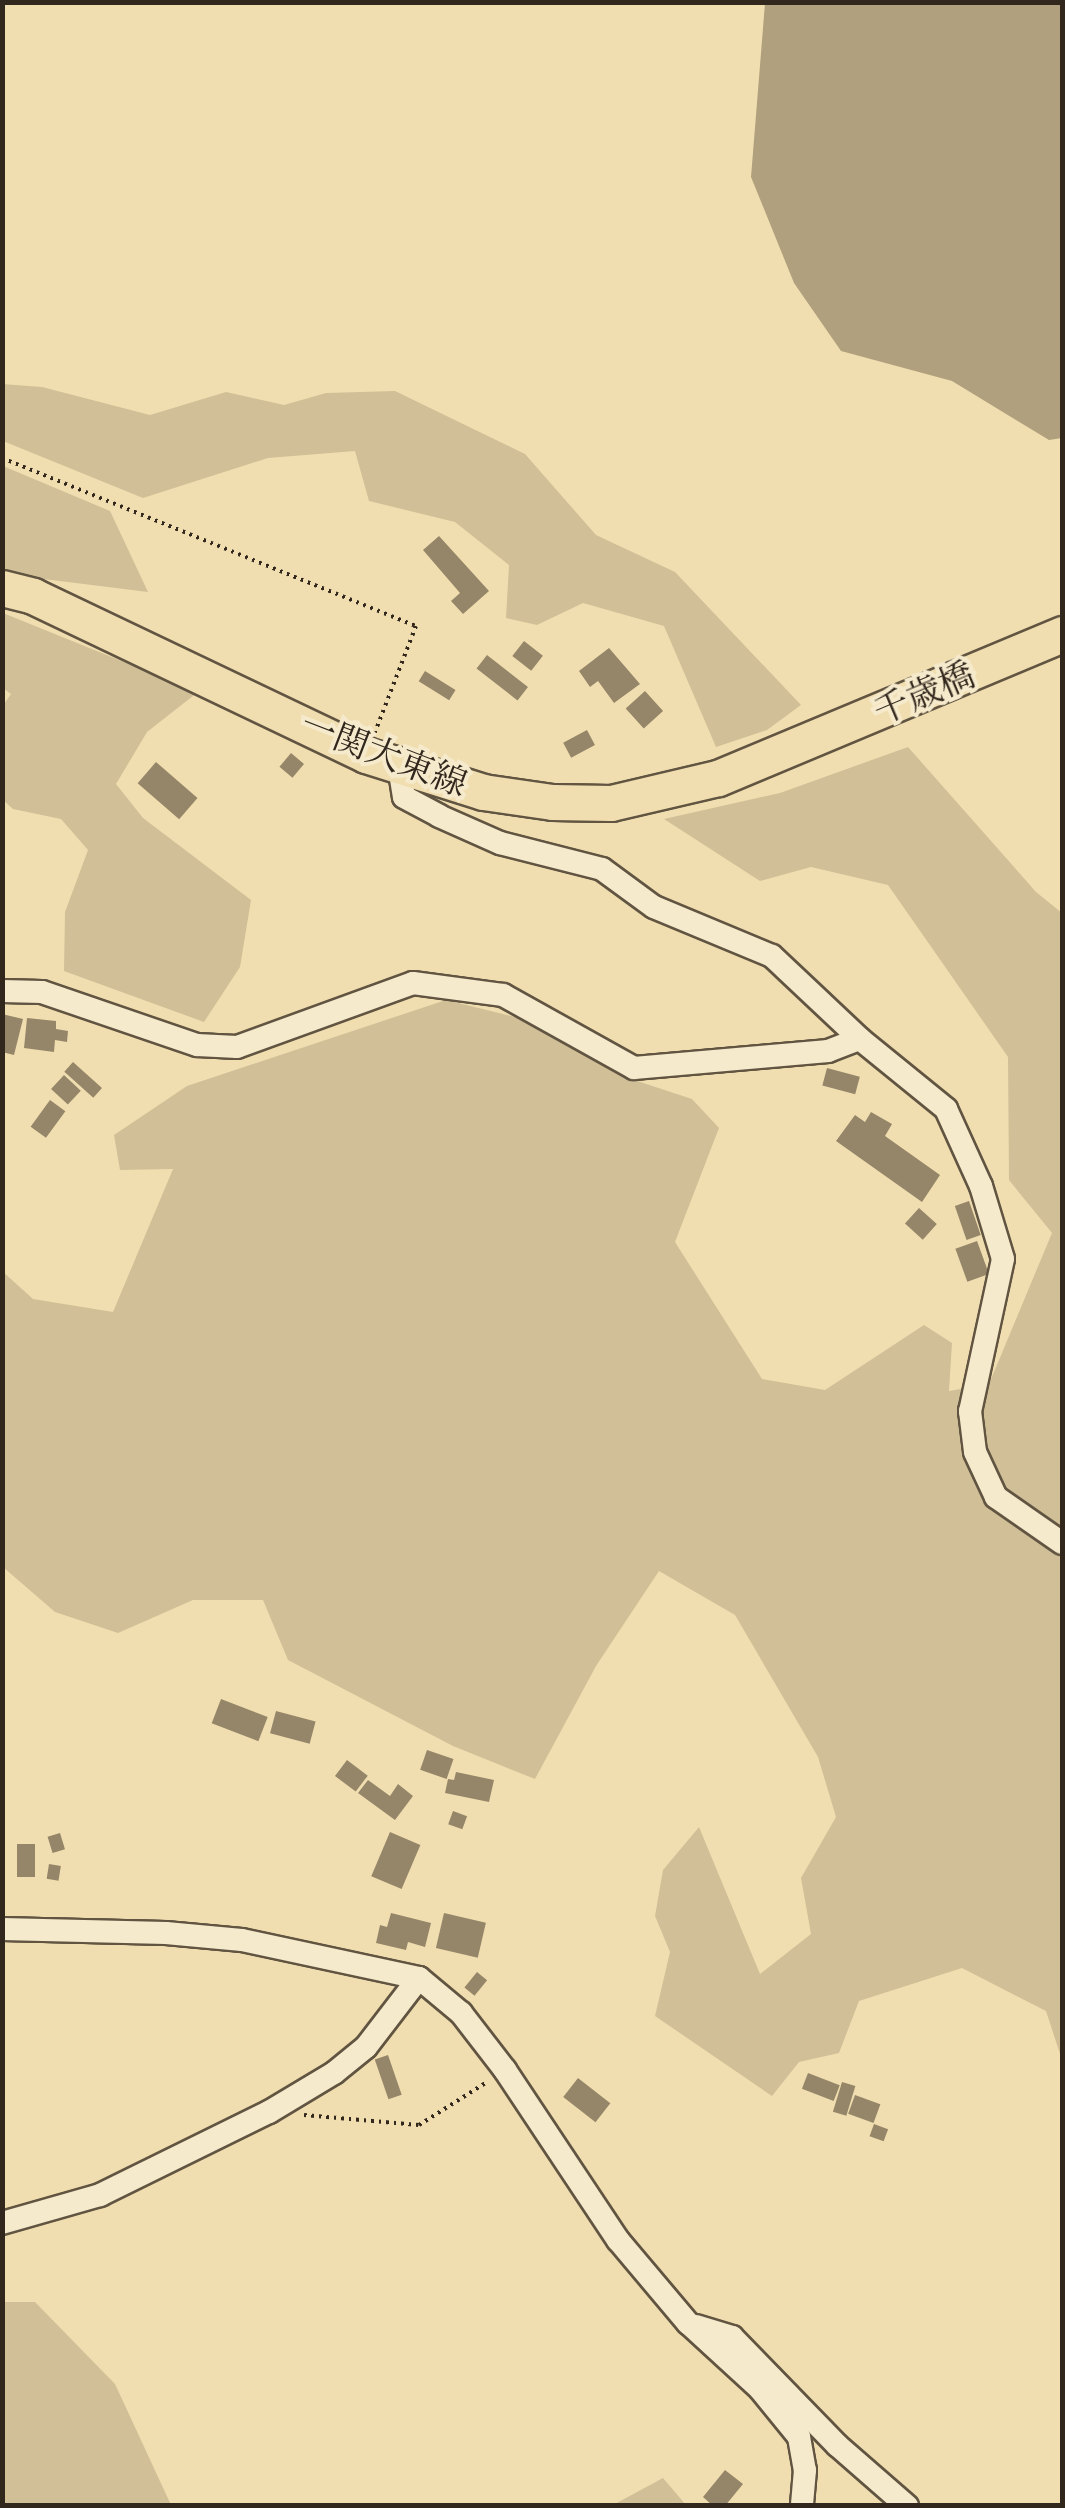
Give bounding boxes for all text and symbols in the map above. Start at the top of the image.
street label: 千歳橋 [867,653,981,733]
street label: 一関大東線 [295,703,473,805]

